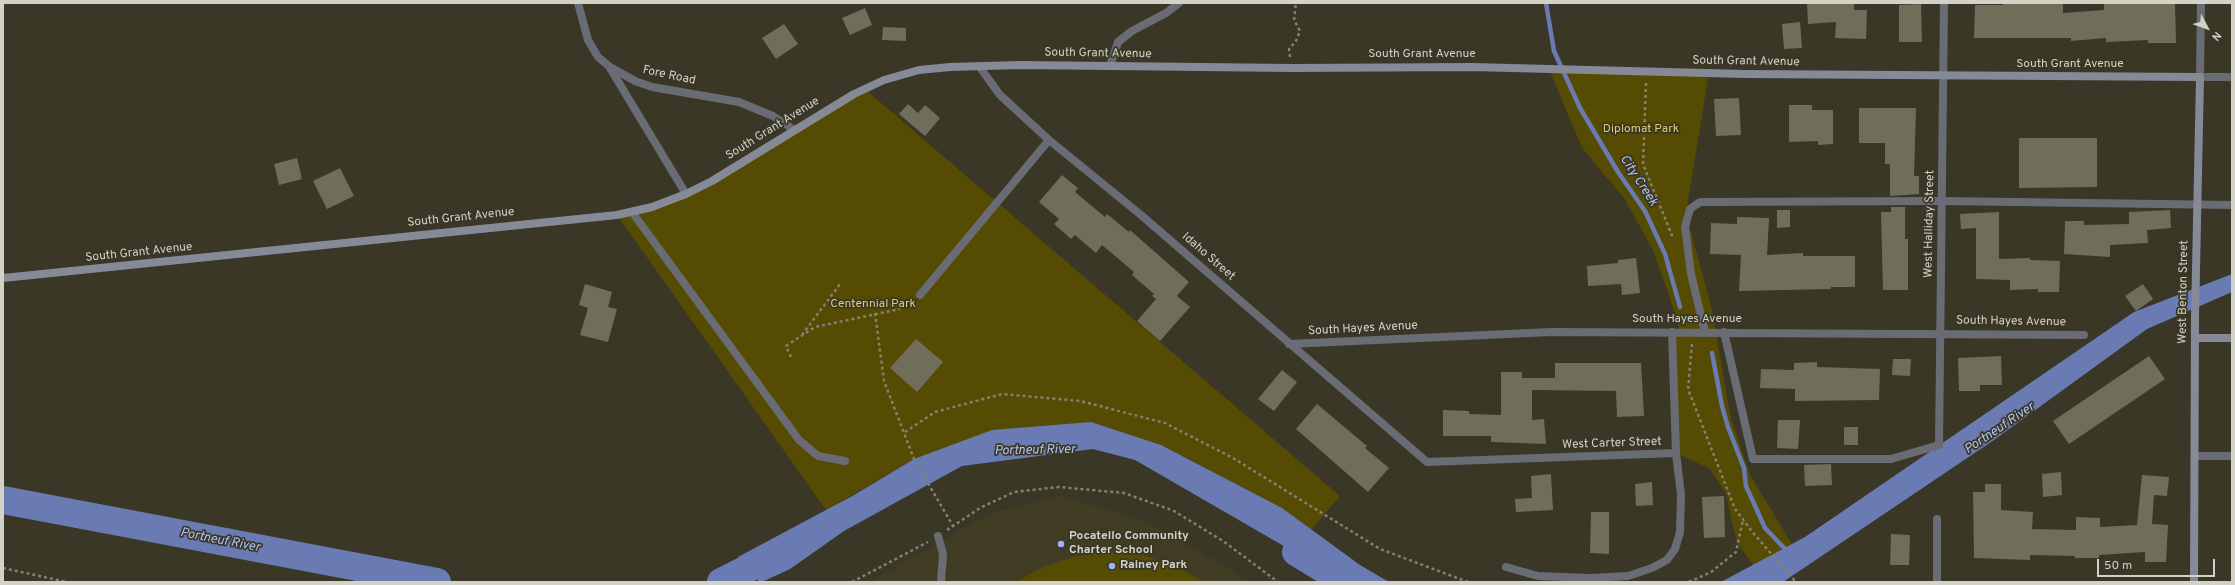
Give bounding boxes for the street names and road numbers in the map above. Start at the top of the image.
street label: South Grant Avenue [1044,46,1152,62]
street label: South Grant Avenue [1368,48,1476,62]
street label: South Grant Avenue [1692,54,1800,70]
street label: South Grant Avenue [2016,58,2124,72]
street label: Fore Road [641,63,697,89]
street label: South Grant Avenue [724,94,822,164]
street label: West Halliday Street [1922,170,1938,278]
street label: South Grant Avenue [407,205,515,231]
street label: Idaho Street [1178,230,1238,284]
street label: South Grant Avenue [85,240,193,266]
street label: West Benton Street [2176,240,2192,344]
street label: South Hayes Avenue [1632,313,1742,327]
street label: South Hayes Avenue [1956,314,2066,330]
street label: South Hayes Avenue [1308,319,1418,339]
street label: West Carter Street [1562,435,1662,453]

